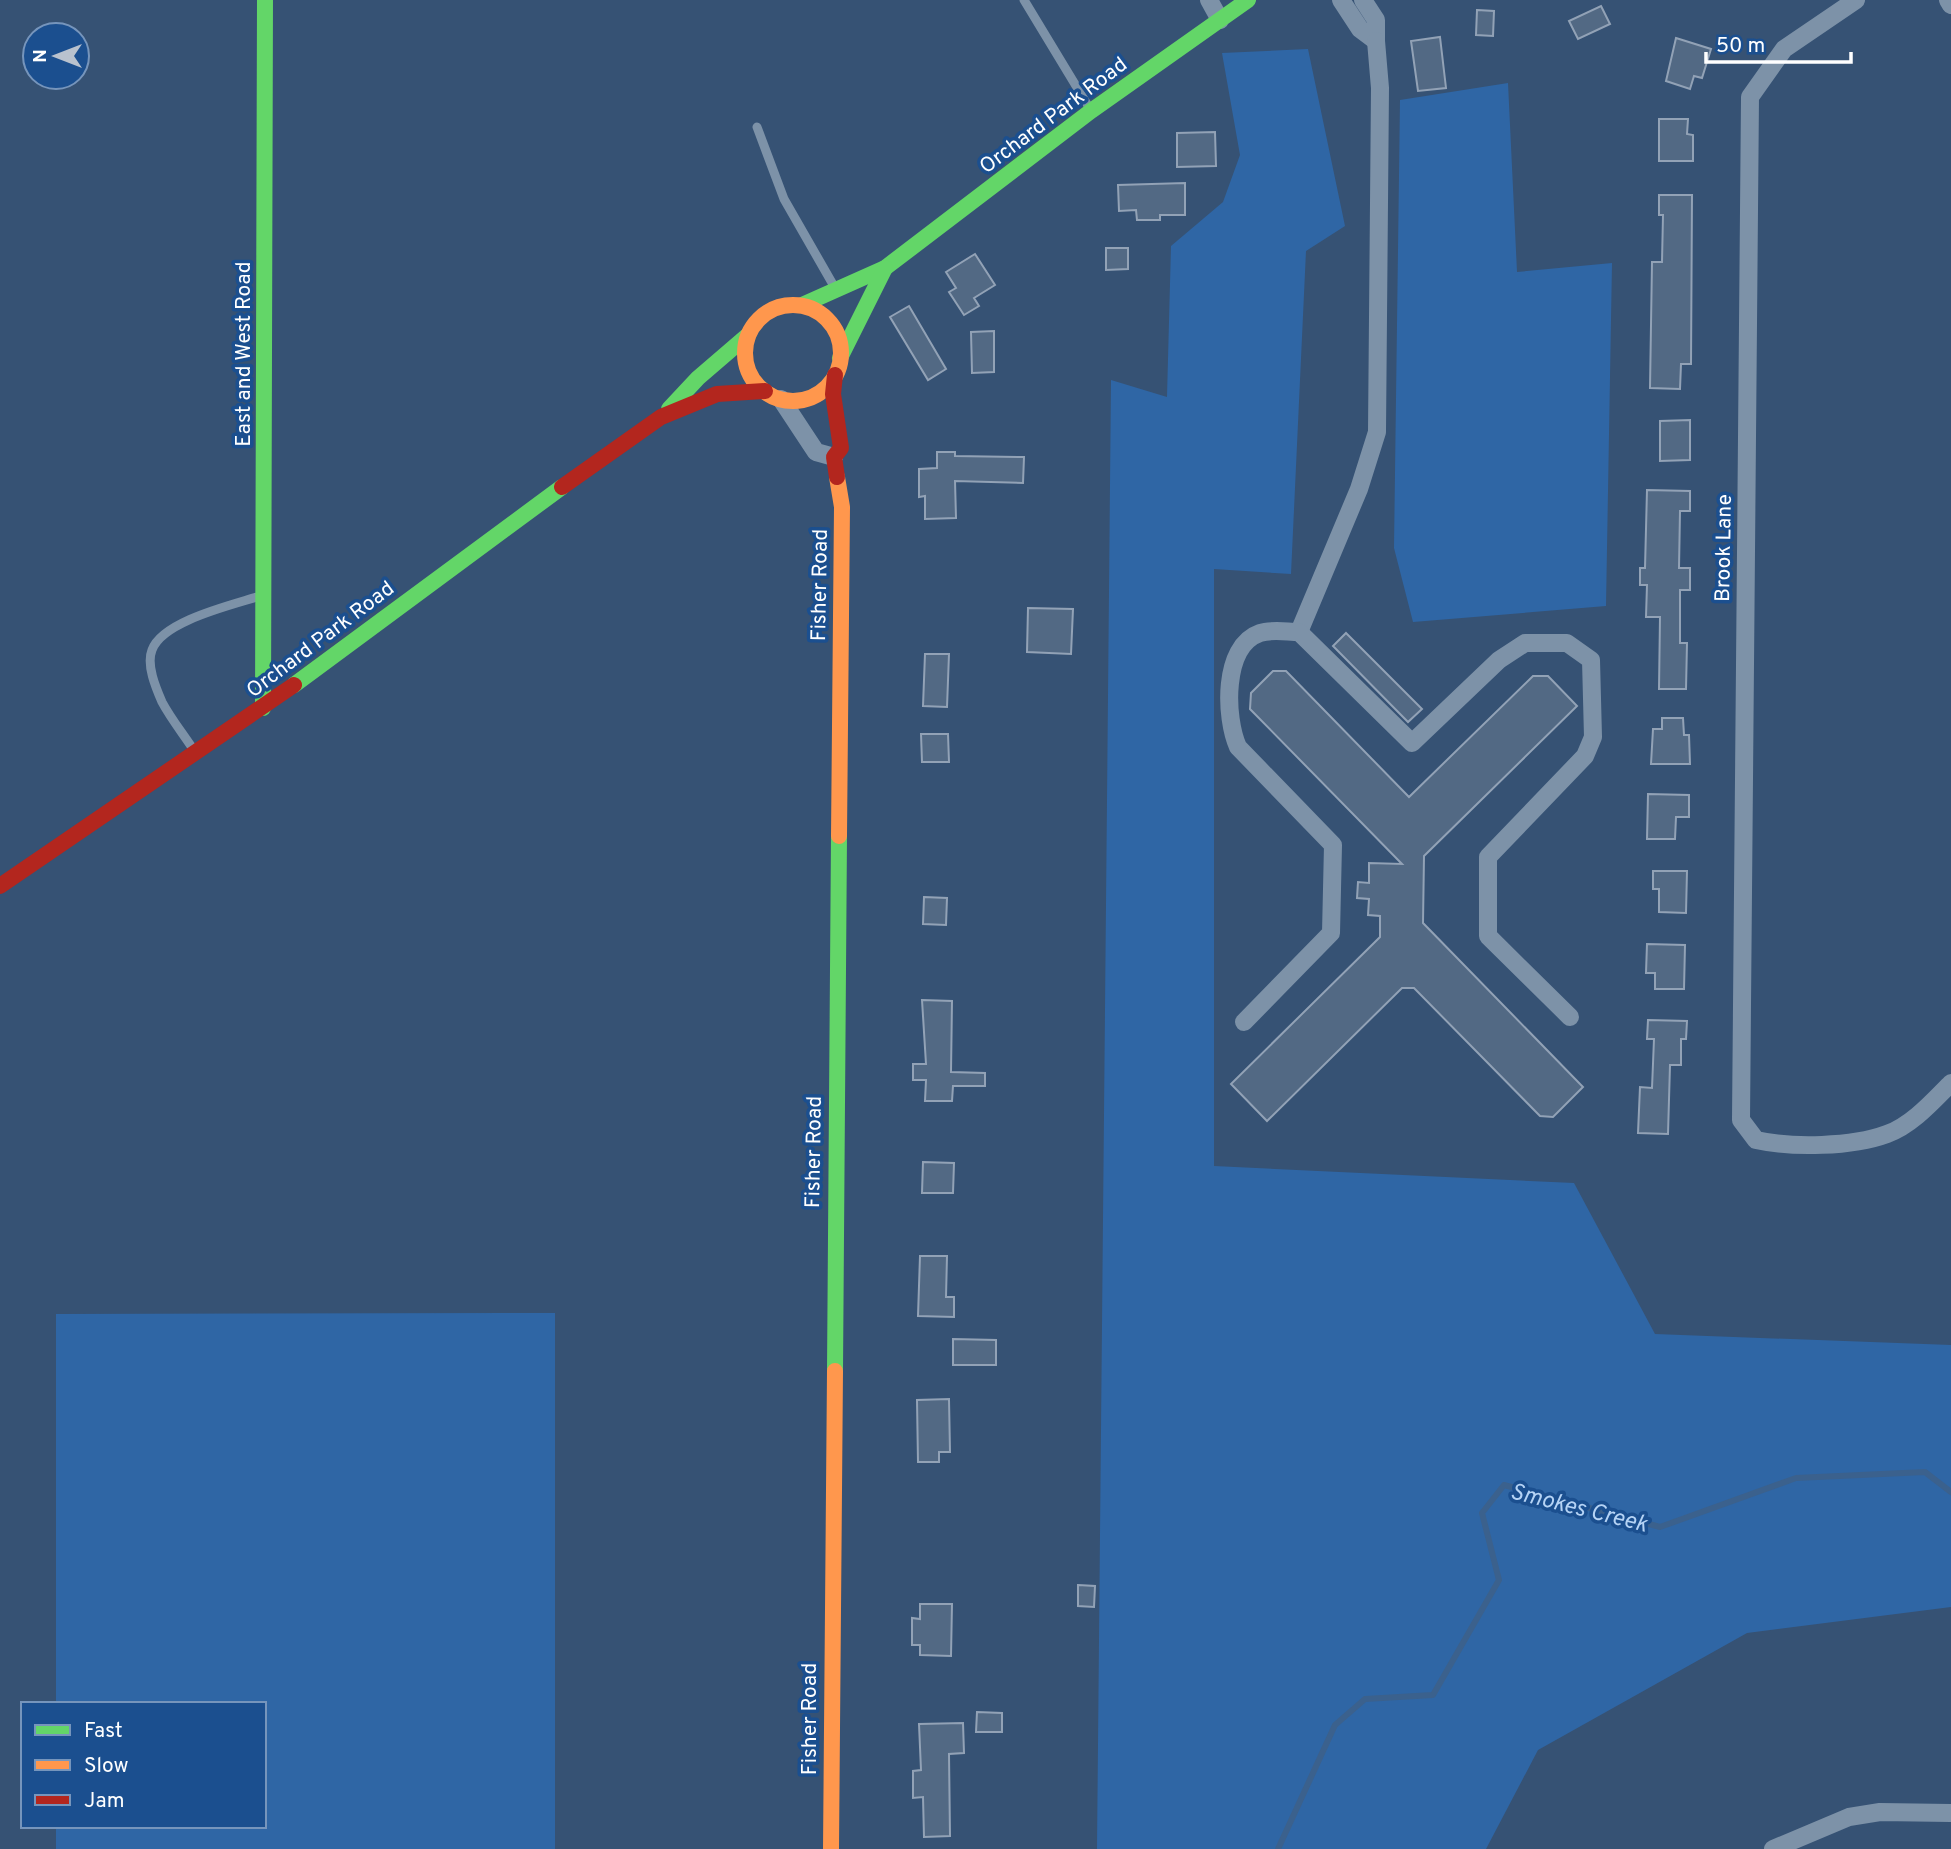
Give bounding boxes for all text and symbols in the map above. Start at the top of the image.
north arrow [21,21,91,91]
scale bar [1706,21,1851,65]
text: 50 m [1716,33,1765,60]
text: N [29,49,53,63]
street label: Orchard Park Road [975,52,1133,181]
street label: East and West Road [231,261,258,447]
street label: Brook Lane [1710,494,1739,602]
street label: Fisher Road [806,529,835,641]
street label: Orchard Park Road [242,576,400,705]
street label: Fisher Road [800,1096,829,1208]
water label: Smokes Creek [1507,1478,1650,1541]
street label: Fisher Road [797,1663,824,1775]
legend [21,1702,266,1828]
text: Fast [84,1718,123,1745]
text: Slow [84,1753,129,1780]
text: Jam [84,1788,125,1815]

